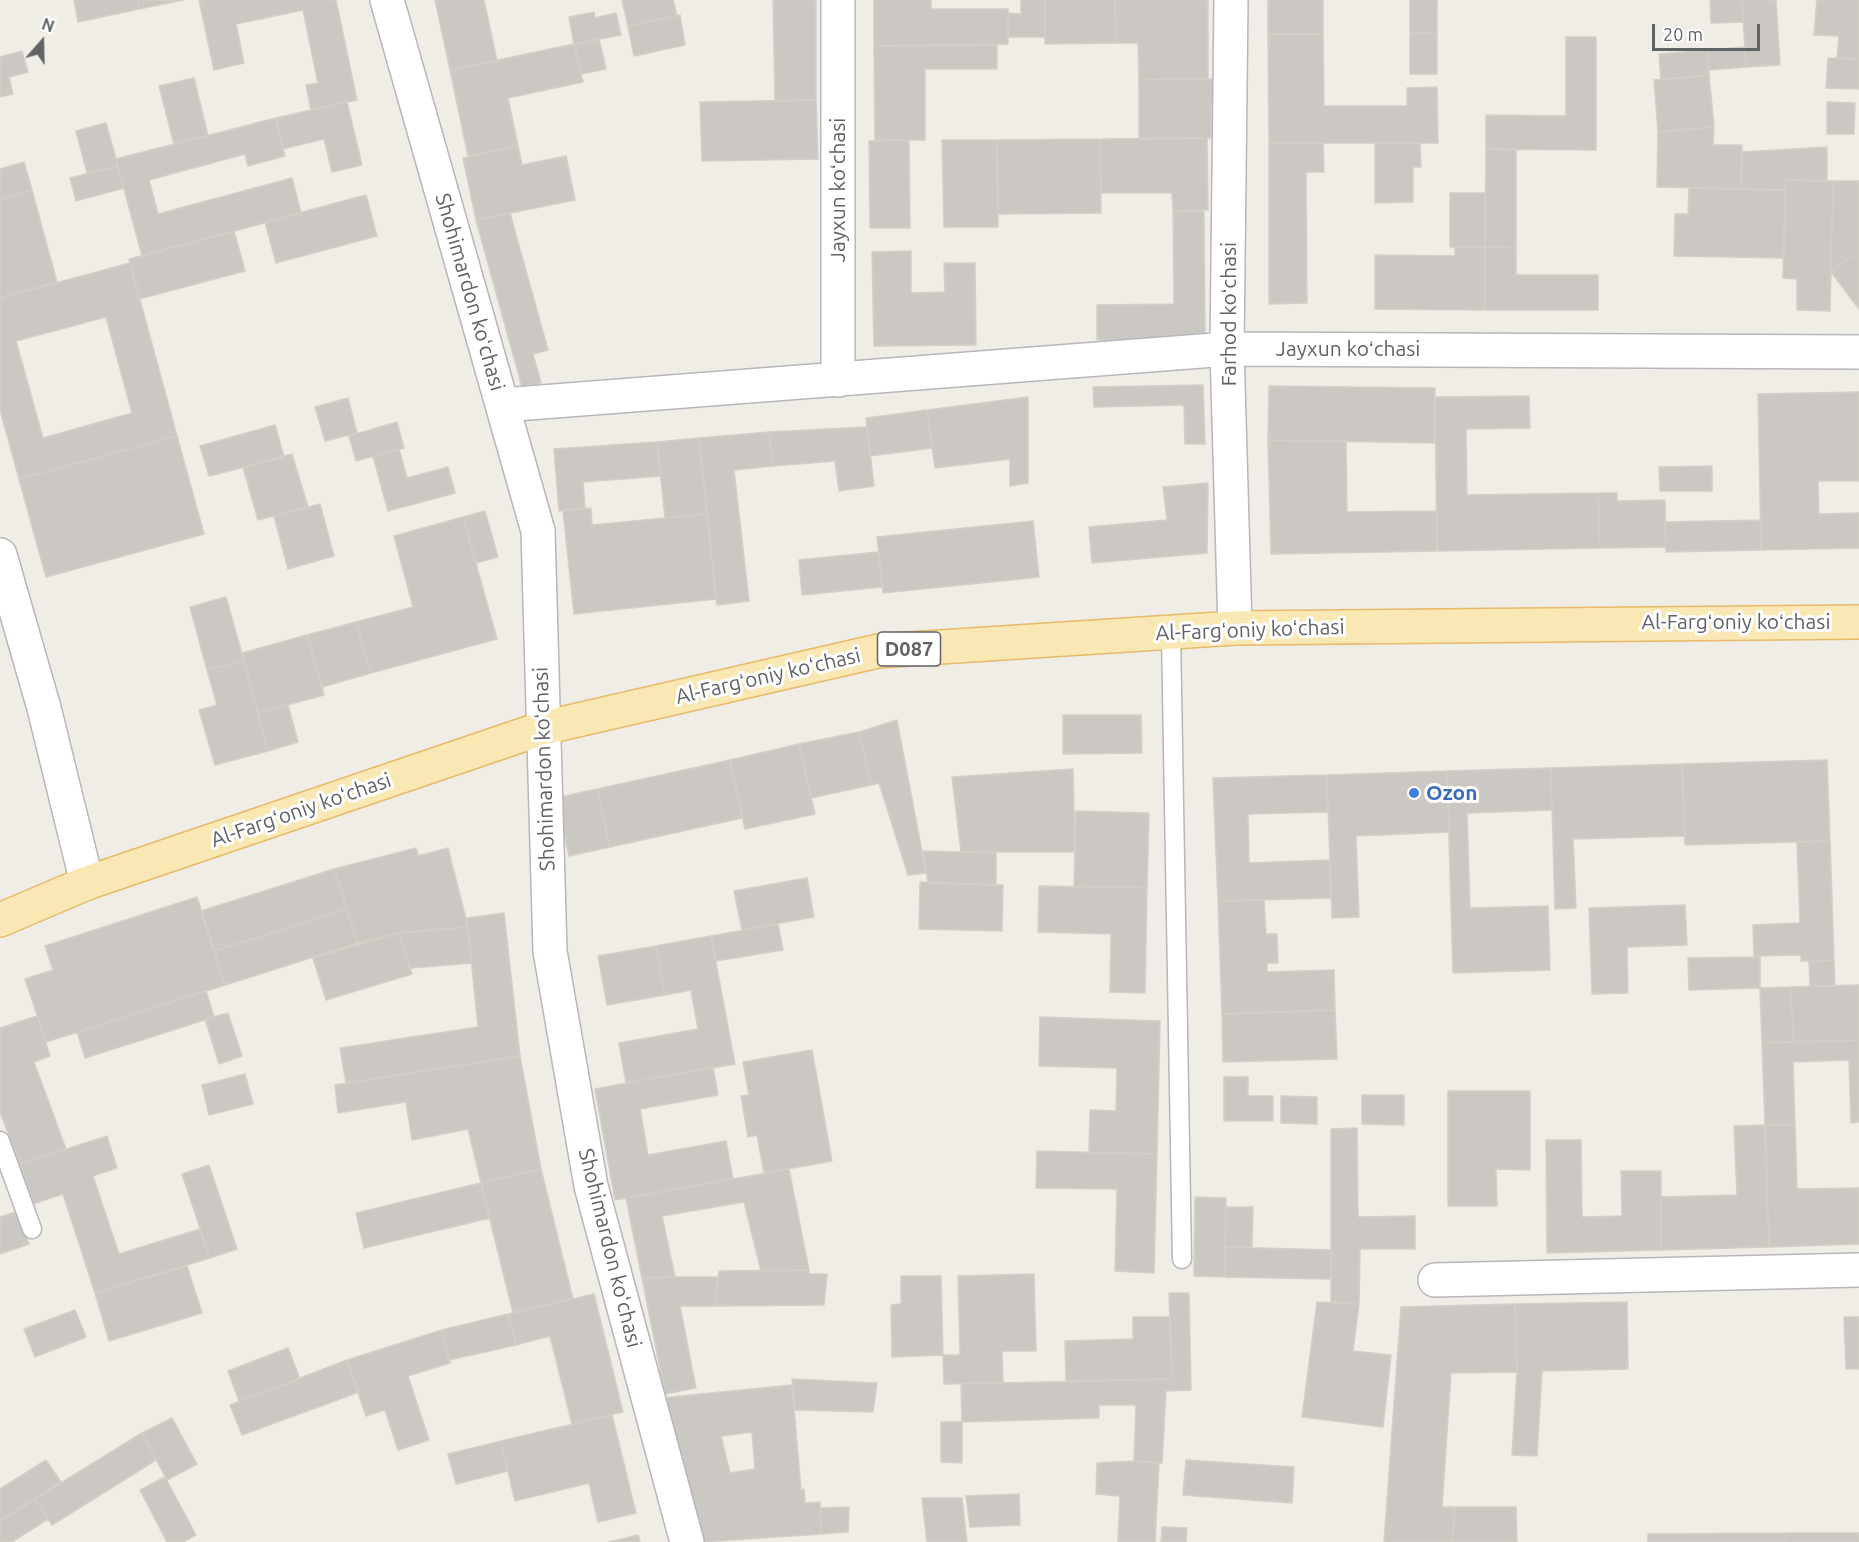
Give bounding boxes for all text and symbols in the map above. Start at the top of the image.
north arrow [12,12,72,72]
scale bar [1655,12,1763,50]
text: N [39,15,57,36]
text: 20 m [1663,24,1703,44]
street label: Jayxun koʻchasi [825,118,851,262]
street label: Shohimardon koʻchasi [430,190,510,394]
street label: Farhod koʻchasi [1216,242,1242,386]
street label: Jayxun koʻchasi [1276,336,1420,362]
street label: Al-Fargʻoniy koʻchasi [1641,609,1831,635]
street label: Al-Fargʻoniy koʻchasi [1155,614,1345,646]
road number: D087 [878,632,940,666]
street label: Al-Fargʻoniy koʻchasi [673,642,863,710]
street label: Shohimardon koʻchasi [528,666,560,872]
street label: Al-Fargʻoniy koʻchasi [207,767,395,853]
place label: Ozon [1426,780,1477,806]
marker: Ozon [1407,786,1421,800]
street label: Shohimardon koʻchasi [573,1146,647,1350]

